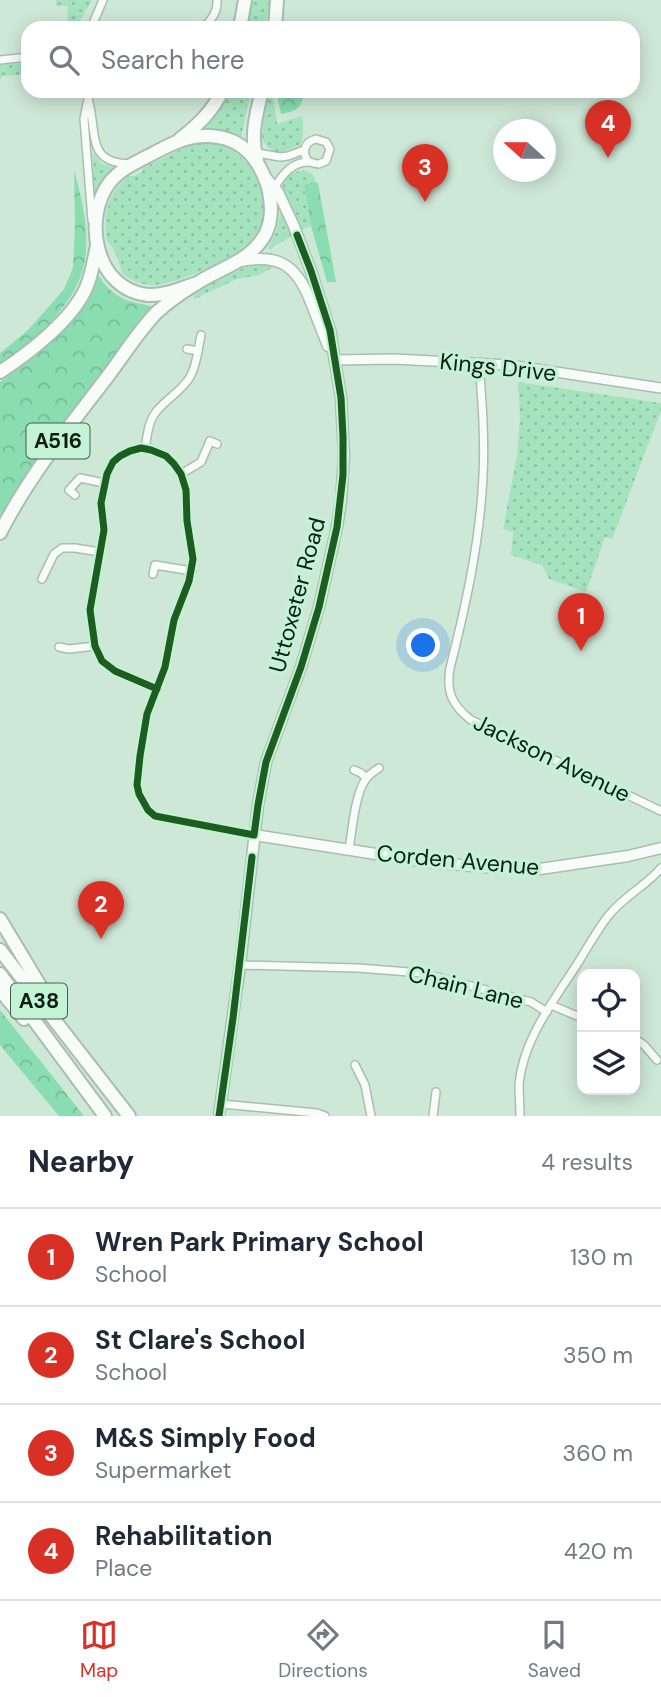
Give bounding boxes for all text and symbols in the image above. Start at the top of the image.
search box [21,21,640,98]
icon: search [45,41,83,79]
text: Search here [101,43,244,77]
pin: 4 [585,100,631,158]
north arrow [493,119,556,182]
pin: 3 [402,144,448,202]
street label: Kings Drive [438,346,558,388]
road number: A516 [27,424,90,458]
street label: Uttoxeter Road [262,514,332,676]
pin: 1 [558,593,604,651]
your location [406,628,440,662]
street label: Jackson Avenue [469,707,635,809]
street label: Corden Avenue [375,838,541,882]
pin: 2 [78,881,124,939]
street label: Chain Lane [405,958,527,1016]
map controls [577,969,640,1095]
button: locate [577,969,640,1032]
road number: A38 [11,984,67,1018]
button: layers [577,1032,640,1095]
text: Nearby [28,1142,134,1181]
text: 4 results [541,1147,633,1177]
text: Wren Park Primary School [95,1225,424,1259]
text: 1 [47,1242,55,1272]
text: 130 m [570,1242,633,1272]
text: School [95,1259,167,1289]
text: St Clare's School [95,1323,305,1357]
text: 2 [44,1340,58,1370]
text: 350 m [563,1340,633,1370]
text: School [95,1357,167,1387]
text: M&S Simply Food [95,1421,316,1455]
text: 3 [44,1438,58,1468]
text: 360 m [563,1438,633,1468]
text: Supermarket [95,1455,231,1485]
text: Rehabilitation [95,1519,272,1553]
text: 4 [44,1536,58,1566]
text: 420 m [564,1536,633,1566]
text: Place [95,1553,152,1583]
tab: Map [80,1616,118,1683]
tab: Directions [278,1616,368,1683]
tab: Saved [528,1616,581,1683]

